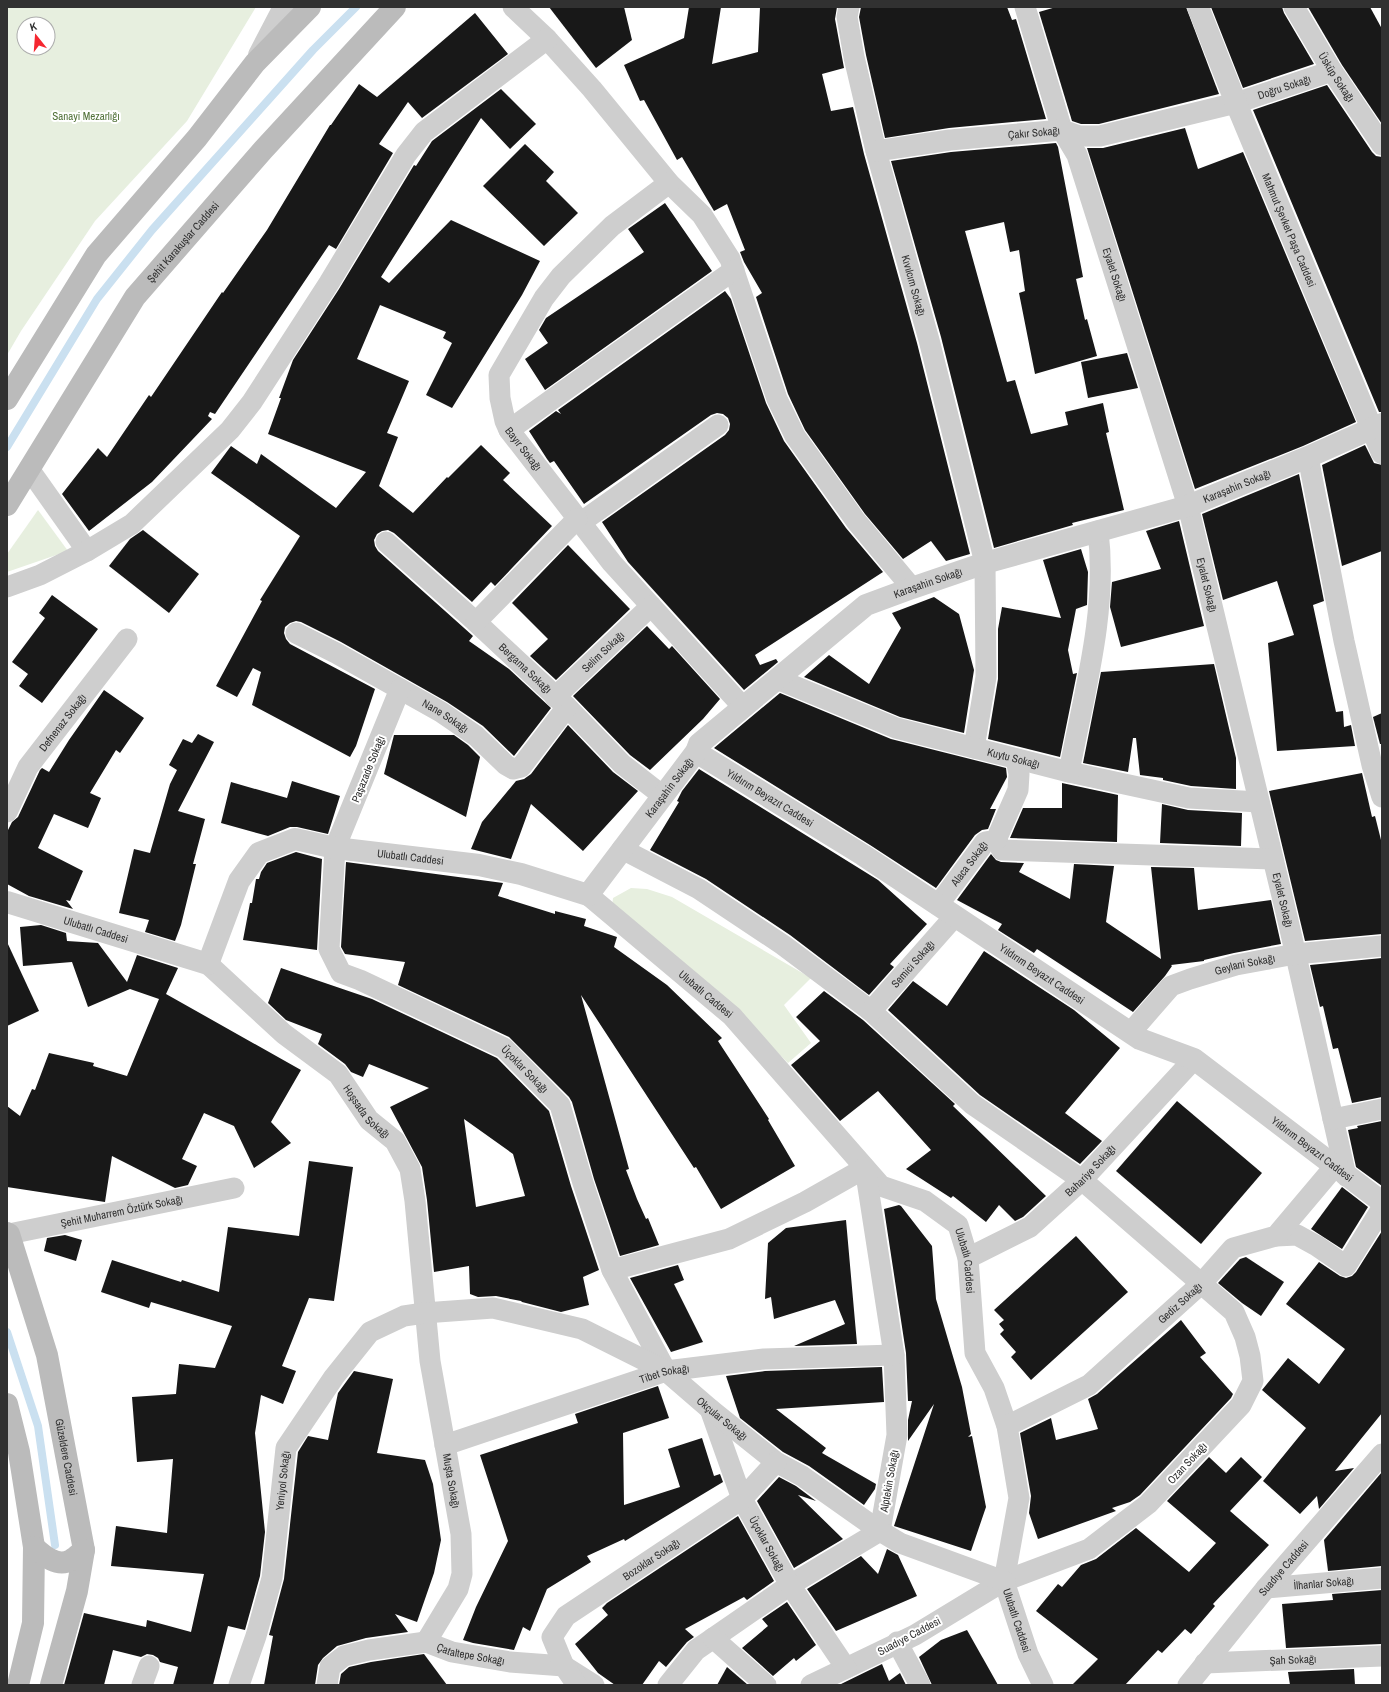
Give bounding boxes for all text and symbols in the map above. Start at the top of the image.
north arrow [16,16,56,56]
text: K [28,19,39,34]
street label: Üsküp Sokağı [1315,50,1358,105]
street label: Doğru Sokağı [1256,72,1313,102]
park label: Sanayi Mezarlığı [52,109,120,123]
street label: Çakır Sokağı [1007,123,1061,142]
street label: Mahmut Şevket Paşa Caddesi [1259,171,1319,289]
street label: Şehit Karakuşlar Caddesi [144,199,222,286]
street label: Eyalet Sokağı [1100,246,1130,303]
street label: Kıvılcım Sokağı [898,253,929,318]
street label: Bayır Sokağı [502,424,545,474]
street label: Karaşahin Sokağı [1201,466,1273,506]
street label: Eyalet Sokağı [1194,556,1220,614]
street label: Karaşahin Sokağı [892,564,964,601]
street label: Selim Sokağı [579,628,627,675]
street label: Bergama Sokağı [496,640,555,696]
street label: Defnenaz Sokağı [36,691,89,754]
street label: Nane Sokağı [420,696,471,736]
street label: Paşazade Sokağı [348,734,388,804]
street label: Kuytu Sokağı [986,744,1041,771]
street label: Karaşahin Sokağı [642,754,697,820]
street label: Yıldırım Beyazıt Caddesi [724,766,816,830]
street label: Alaca Sokağı [947,838,991,890]
street label: Ulubatlı Caddesi [376,846,445,868]
street label: Eyalet Sokağı [1270,871,1296,929]
street label: Ulubatlı Caddesi [62,913,130,946]
street label: Semici Sokağı [888,937,937,990]
street label: Yıldırım Beyazıt Caddesi [997,940,1087,1007]
street label: Geylani Sokağı [1213,951,1276,978]
street label: Ulubatlı Caddesi [676,967,736,1021]
street label: Üçoklar Sokağı [498,1042,551,1096]
street label: Hoşsada Sokağı [340,1082,393,1141]
street label: Yıldırım Beyazıt Caddesi [1268,1113,1356,1185]
street label: Bahariye Sokağı [1062,1141,1118,1199]
street label: Şehit Muharrem Öztürk Sokağı [59,1192,184,1230]
street label: Ulubatlı Caddesi [952,1226,978,1294]
street label: Gediz Sokağı [1155,1279,1205,1327]
street label: Tibet Sokağı [638,1361,690,1386]
street label: Okçular Sokağı [694,1394,751,1443]
street label: Güzeldere Caddesi [52,1418,81,1497]
street label: Ozan Sokağı [1164,1439,1210,1487]
street label: Alptekin Sokağı [876,1449,901,1514]
street label: Yeniyol Sokağı [272,1450,293,1511]
street label: Muşta Sokağı [440,1452,463,1509]
street label: Üçoklar Sokağı [746,1514,788,1574]
street label: Bozoklar Sokağı [620,1535,683,1583]
street label: Suadıye Caddesi [1255,1537,1311,1599]
street label: İlhanlar Sokağı [1293,1573,1354,1593]
street label: Ulubatlı Caddesi [1000,1586,1034,1654]
street label: Suadıye Caddesi [875,1614,943,1658]
street label: Çataltepe Sokağı [435,1640,506,1668]
street label: Şah Sokağı [1269,1652,1317,1667]

